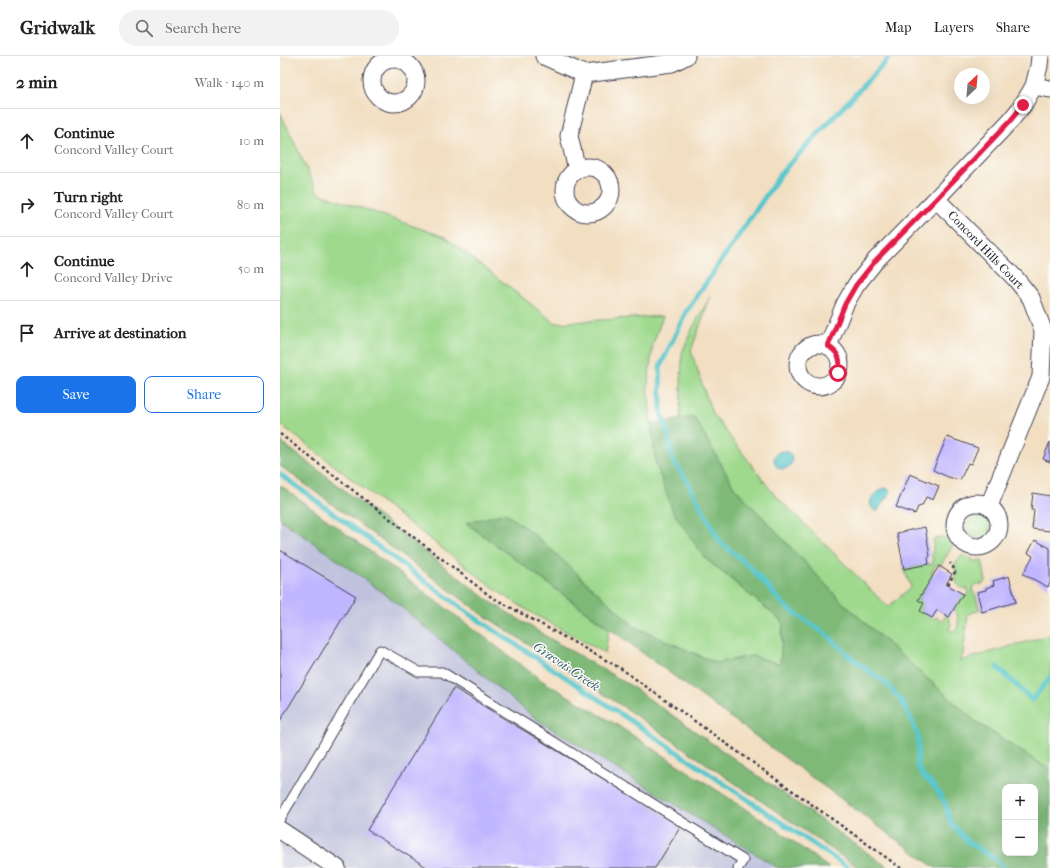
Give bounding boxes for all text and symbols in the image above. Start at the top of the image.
search box [119,10,399,46]
text: Gridwalk [20,17,95,39]
icon: search [133,17,155,39]
text: Search here [165,19,241,37]
text: Map [885,19,912,36]
text: Layers [934,19,974,36]
text: Share [996,19,1030,36]
north arrow [954,68,990,104]
text: 2 min [16,72,57,92]
text: Walk · 140 m [195,75,264,90]
route end [1014,96,1032,114]
text: Continue [54,124,114,142]
icon: ahead [16,130,38,152]
text: 10 m [239,133,264,148]
text: Concord Valley Court [54,142,174,157]
text: Turn right [54,188,123,206]
icon: right [16,194,38,216]
text: 80 m [237,197,264,212]
text: Concord Valley Court [54,206,174,221]
street label: Concord Hills Court [945,208,1027,293]
text: Continue [54,252,114,270]
icon: ahead [16,258,38,280]
text: 50 m [238,261,264,276]
text: Concord Valley Drive [54,270,173,285]
icon: arrive [16,322,38,344]
text: Arrive at destination [54,324,186,342]
route start [829,364,847,382]
button: Save [16,376,136,413]
button: Share [144,376,264,413]
water label: Gravois Creek [531,639,603,694]
map controls [1002,784,1038,856]
button: + [1002,784,1038,820]
button: − [1002,820,1038,856]

